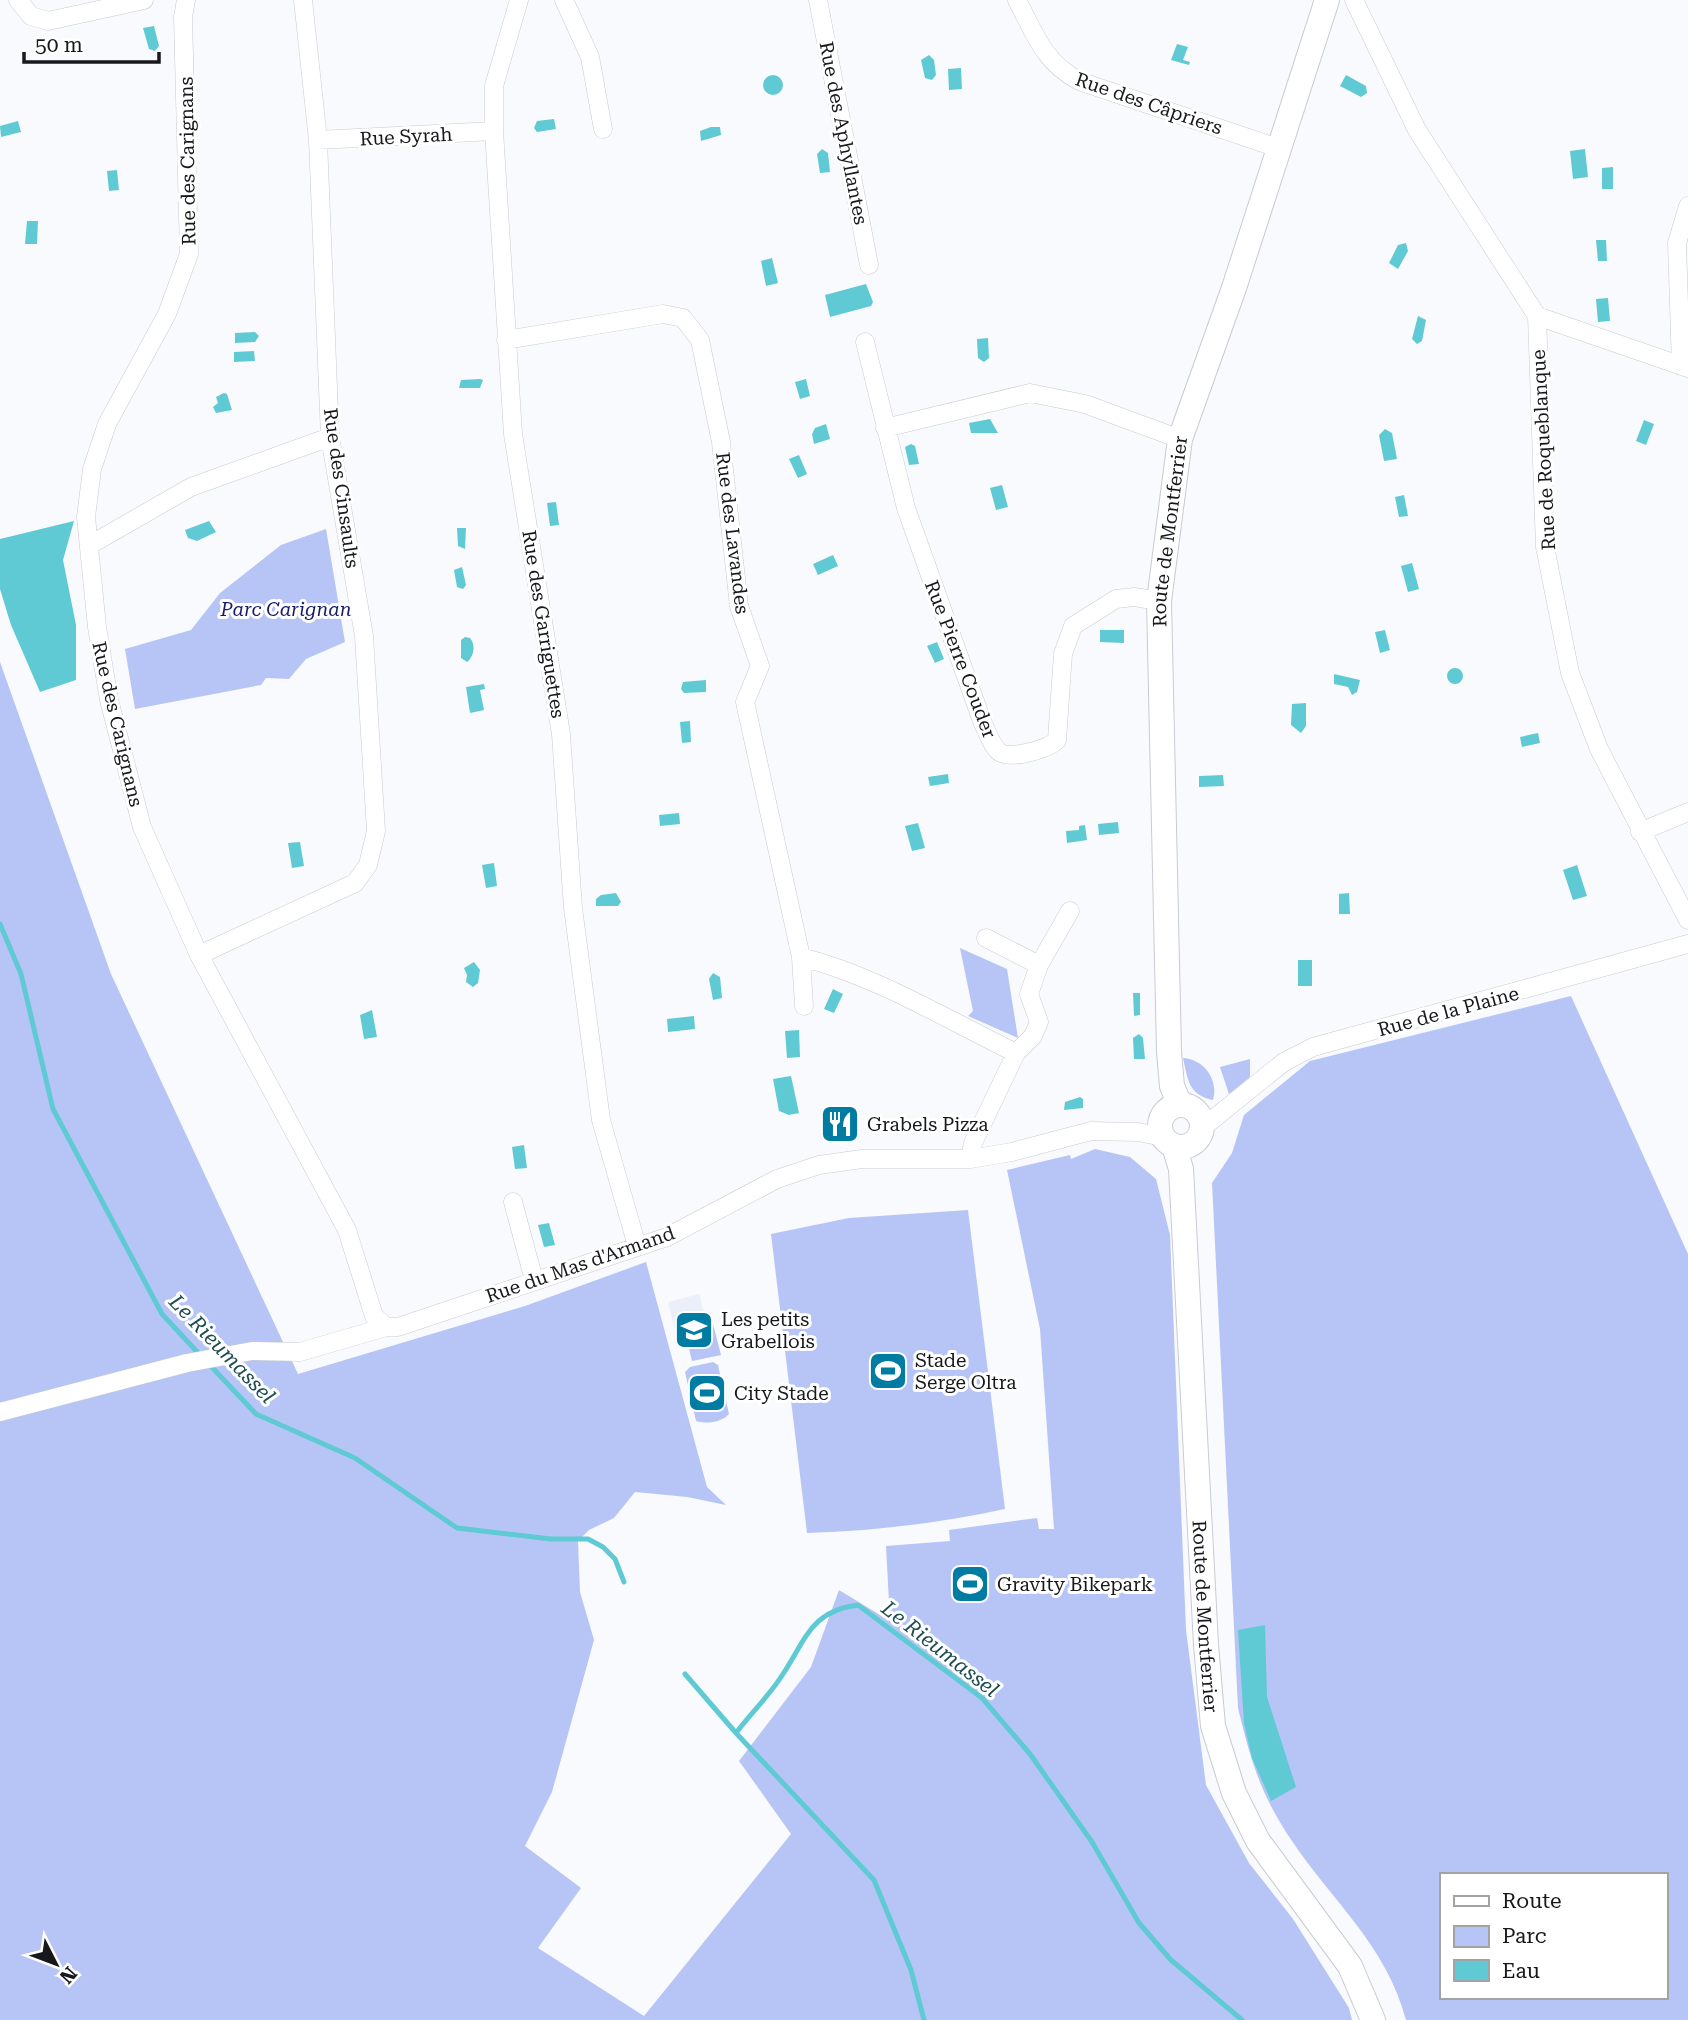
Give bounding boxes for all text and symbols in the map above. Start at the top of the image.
scale bar [24,21,159,65]
text: 50 m [35,33,83,57]
street label: Rue des Aphyllantes [814,40,873,227]
street label: Rue des Câpriers [1072,68,1225,139]
street label: Rue des Carignans [175,76,200,246]
street label: Rue Syrah [359,123,453,150]
street label: Rue de Roqueblanque [1527,349,1560,551]
street label: Rue des Cinsaults [319,407,364,570]
street label: Route de Montferrier [1148,434,1192,627]
street label: Rue des Lavandes [711,451,754,615]
street label: Rue des Garriguettes [517,528,570,720]
street label: Rue Pierre Couder [920,577,1001,741]
park label: Parc Carignan [220,598,352,621]
street label: Rue des Carignans [87,639,148,809]
street label: Rue de la Plaine [1375,982,1521,1041]
restaurant icon: Grabels Pizza [819,1103,861,1145]
place label: Grabels Pizza [867,1113,989,1136]
street label: Rue du Mas d'Armand [483,1221,678,1308]
water label: Le Rieumassel [164,1289,280,1408]
place label: Les petits Grabellois [721,1308,815,1353]
school or university icon: Les petits Grabellois [673,1309,715,1351]
place label: Stade Serge Oltra [915,1349,1017,1394]
sports icon: Stade Serge Oltra [867,1350,909,1392]
sports icon: City Stade [686,1372,728,1414]
place label: City Stade [734,1382,829,1405]
street label: Route de Montferrier [1187,1520,1223,1714]
sports icon: Gravity Bikepark [949,1563,991,1605]
place label: Gravity Bikepark [997,1573,1153,1596]
water label: Le Rieumassel [876,1595,1003,1702]
legend [1440,1873,1667,1999]
text: Route [1502,1889,1561,1913]
text: Parc [1502,1924,1547,1948]
north arrow [21,1929,91,1999]
text: Eau [1502,1959,1540,1983]
text: N [55,1962,82,1988]

